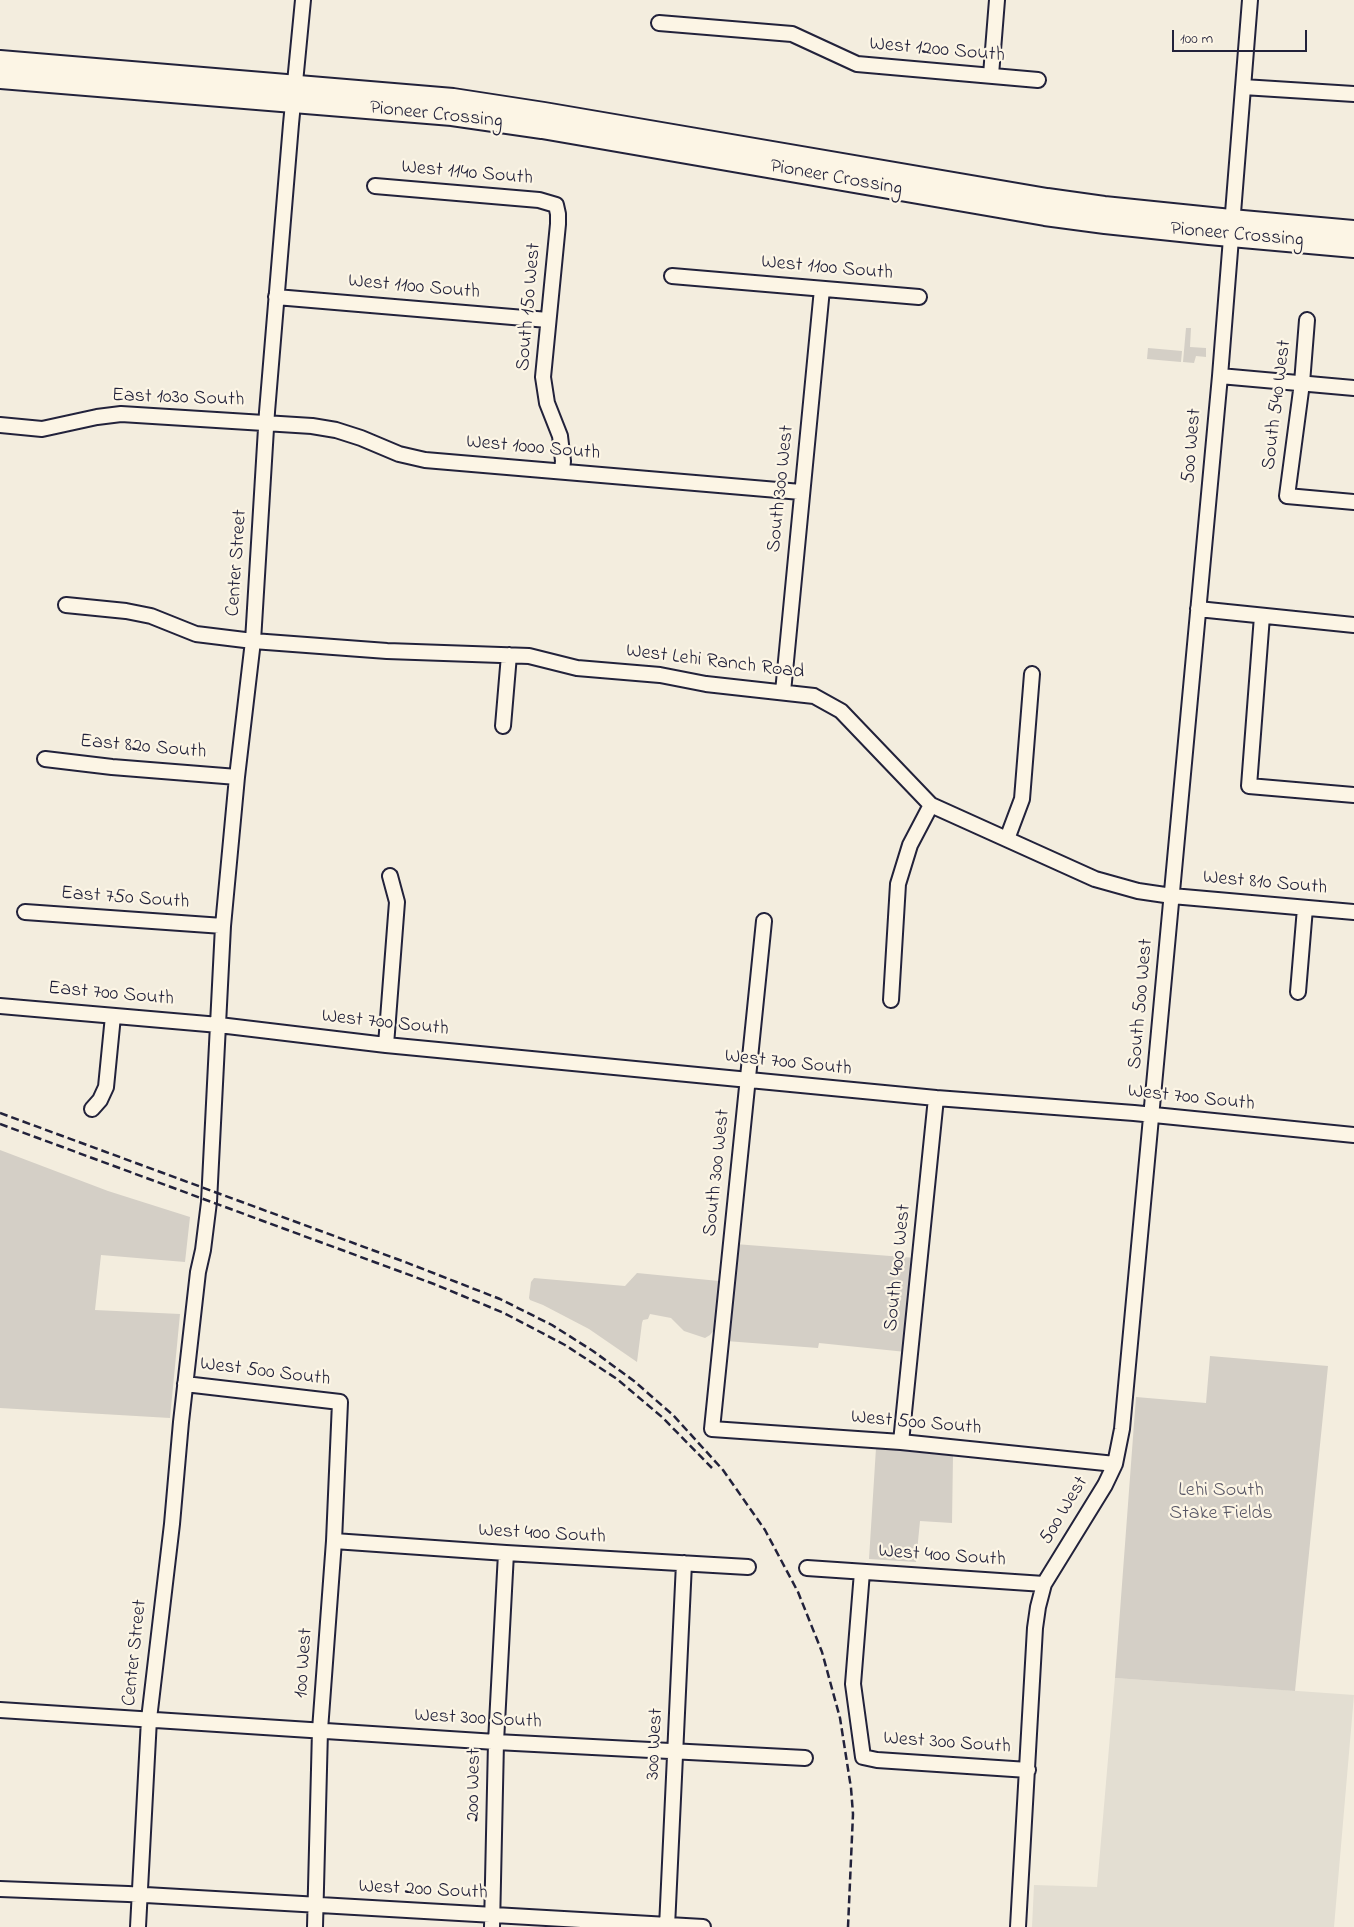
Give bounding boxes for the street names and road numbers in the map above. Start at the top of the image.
street label: West 1200 South [868,33,1006,69]
street label: Pioneer Crossing [368,97,504,135]
street label: West 1140 South [400,156,534,192]
street label: Pioneer Crossing [768,156,904,202]
street label: Pioneer Crossing [1169,218,1305,254]
street label: South 150 West [512,242,548,372]
street label: West 1100 South [760,251,894,287]
street label: West 1100 South [347,270,481,306]
street label: South 540 West [1258,339,1298,471]
street label: East 1030 South [111,385,245,413]
street label: 500 West [1178,408,1208,484]
street label: South 300 West [763,424,801,554]
street label: West 1000 South [465,431,601,467]
street label: Center Street [222,509,254,617]
street label: West Lehi Ranch Road [624,640,806,686]
street label: East 820 South [79,731,207,765]
street label: West 810 South [1202,867,1328,901]
street label: East 750 South [60,883,190,915]
street label: South 500 West [1124,938,1160,1070]
street label: East 700 South [47,978,175,1012]
street label: West 700 South [320,1005,450,1043]
street label: West 700 South [723,1045,853,1083]
street label: West 700 South [1126,1080,1256,1118]
street label: South 300 West [699,1108,737,1238]
street label: South 400 West [880,1203,918,1333]
street label: West 500 South [199,1353,331,1393]
street label: West 500 South [850,1406,982,1442]
street label: 500 West [1035,1473,1095,1549]
street label: West 400 South [478,1520,606,1550]
street label: West 400 South [877,1541,1007,1573]
street label: Center Street [118,1598,154,1708]
street label: 100 West [291,1627,319,1699]
street label: West 300 South [414,1705,542,1735]
street label: 300 West [642,1707,670,1781]
street label: West 300 South [882,1728,1012,1760]
street label: 200 West [462,1748,488,1822]
street label: West 200 South [358,1876,488,1906]

